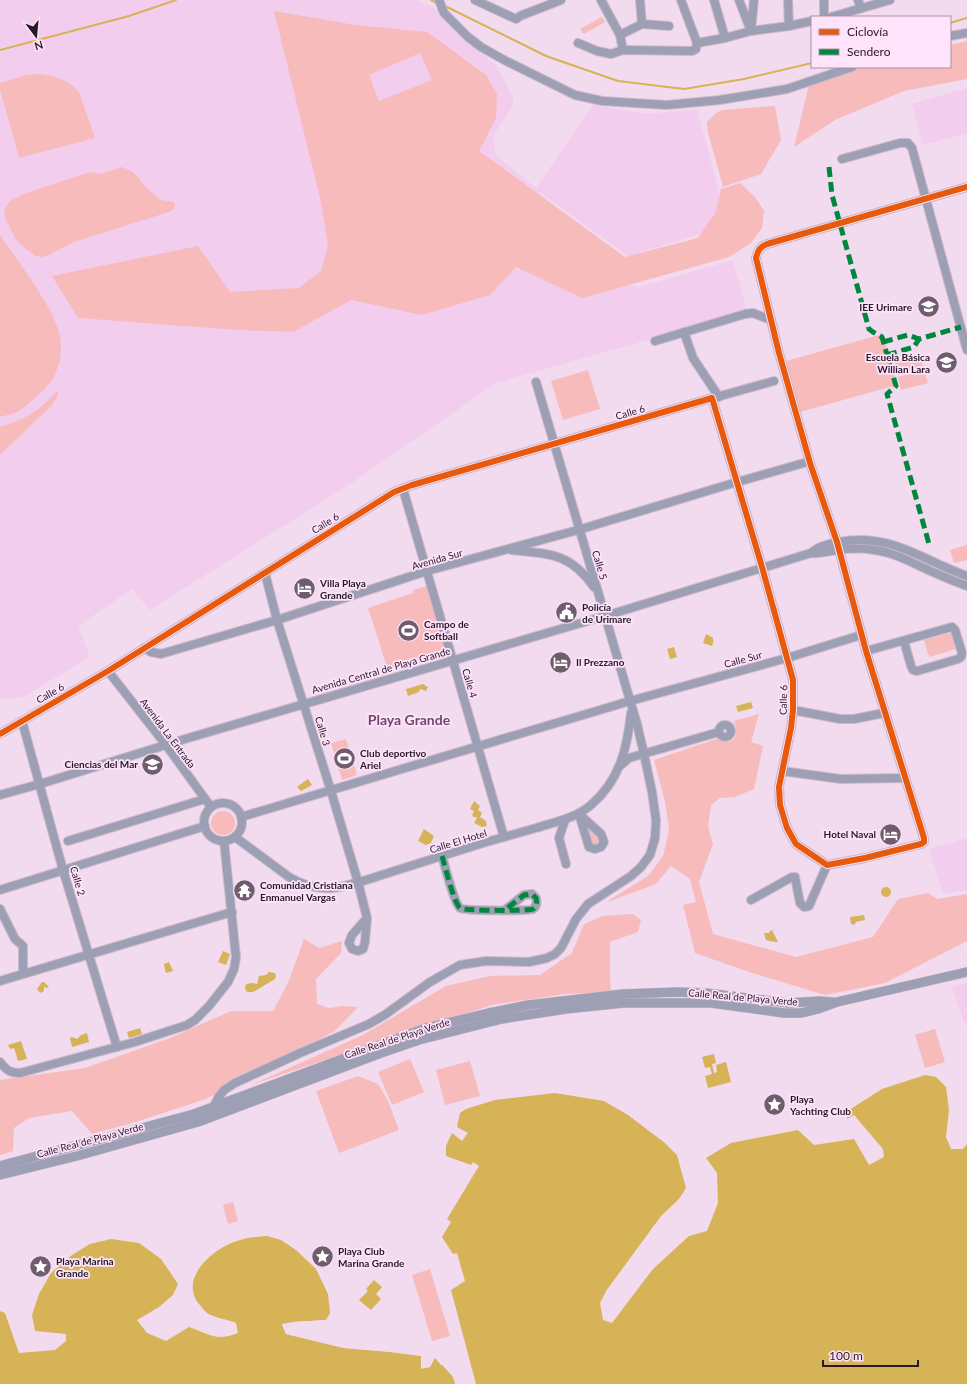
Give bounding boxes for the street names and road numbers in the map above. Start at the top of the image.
street label: Calle 6 [614,402,646,422]
street label: Calle 6 [309,510,341,536]
street label: Avenida Sur [410,546,464,572]
street label: Calle 5 [590,549,610,581]
street label: Avenida Central de Playa Grande [310,644,452,696]
street label: Calle Sur [723,648,764,670]
street label: Calle 4 [460,667,480,699]
street label: Calle 6 [34,680,66,706]
street label: Calle 6 [777,685,789,715]
street label: Avenida La Entrada [138,696,198,770]
street label: Calle 3 [313,715,333,747]
street label: Calle El Hotel [428,827,488,855]
street label: Calle 2 [68,865,88,897]
street label: Calle Real de Playa Verde [688,986,798,1008]
street label: Calle Real de Playa Verde [343,1015,451,1061]
street label: Calle Real de Playa Verde [35,1120,145,1160]

